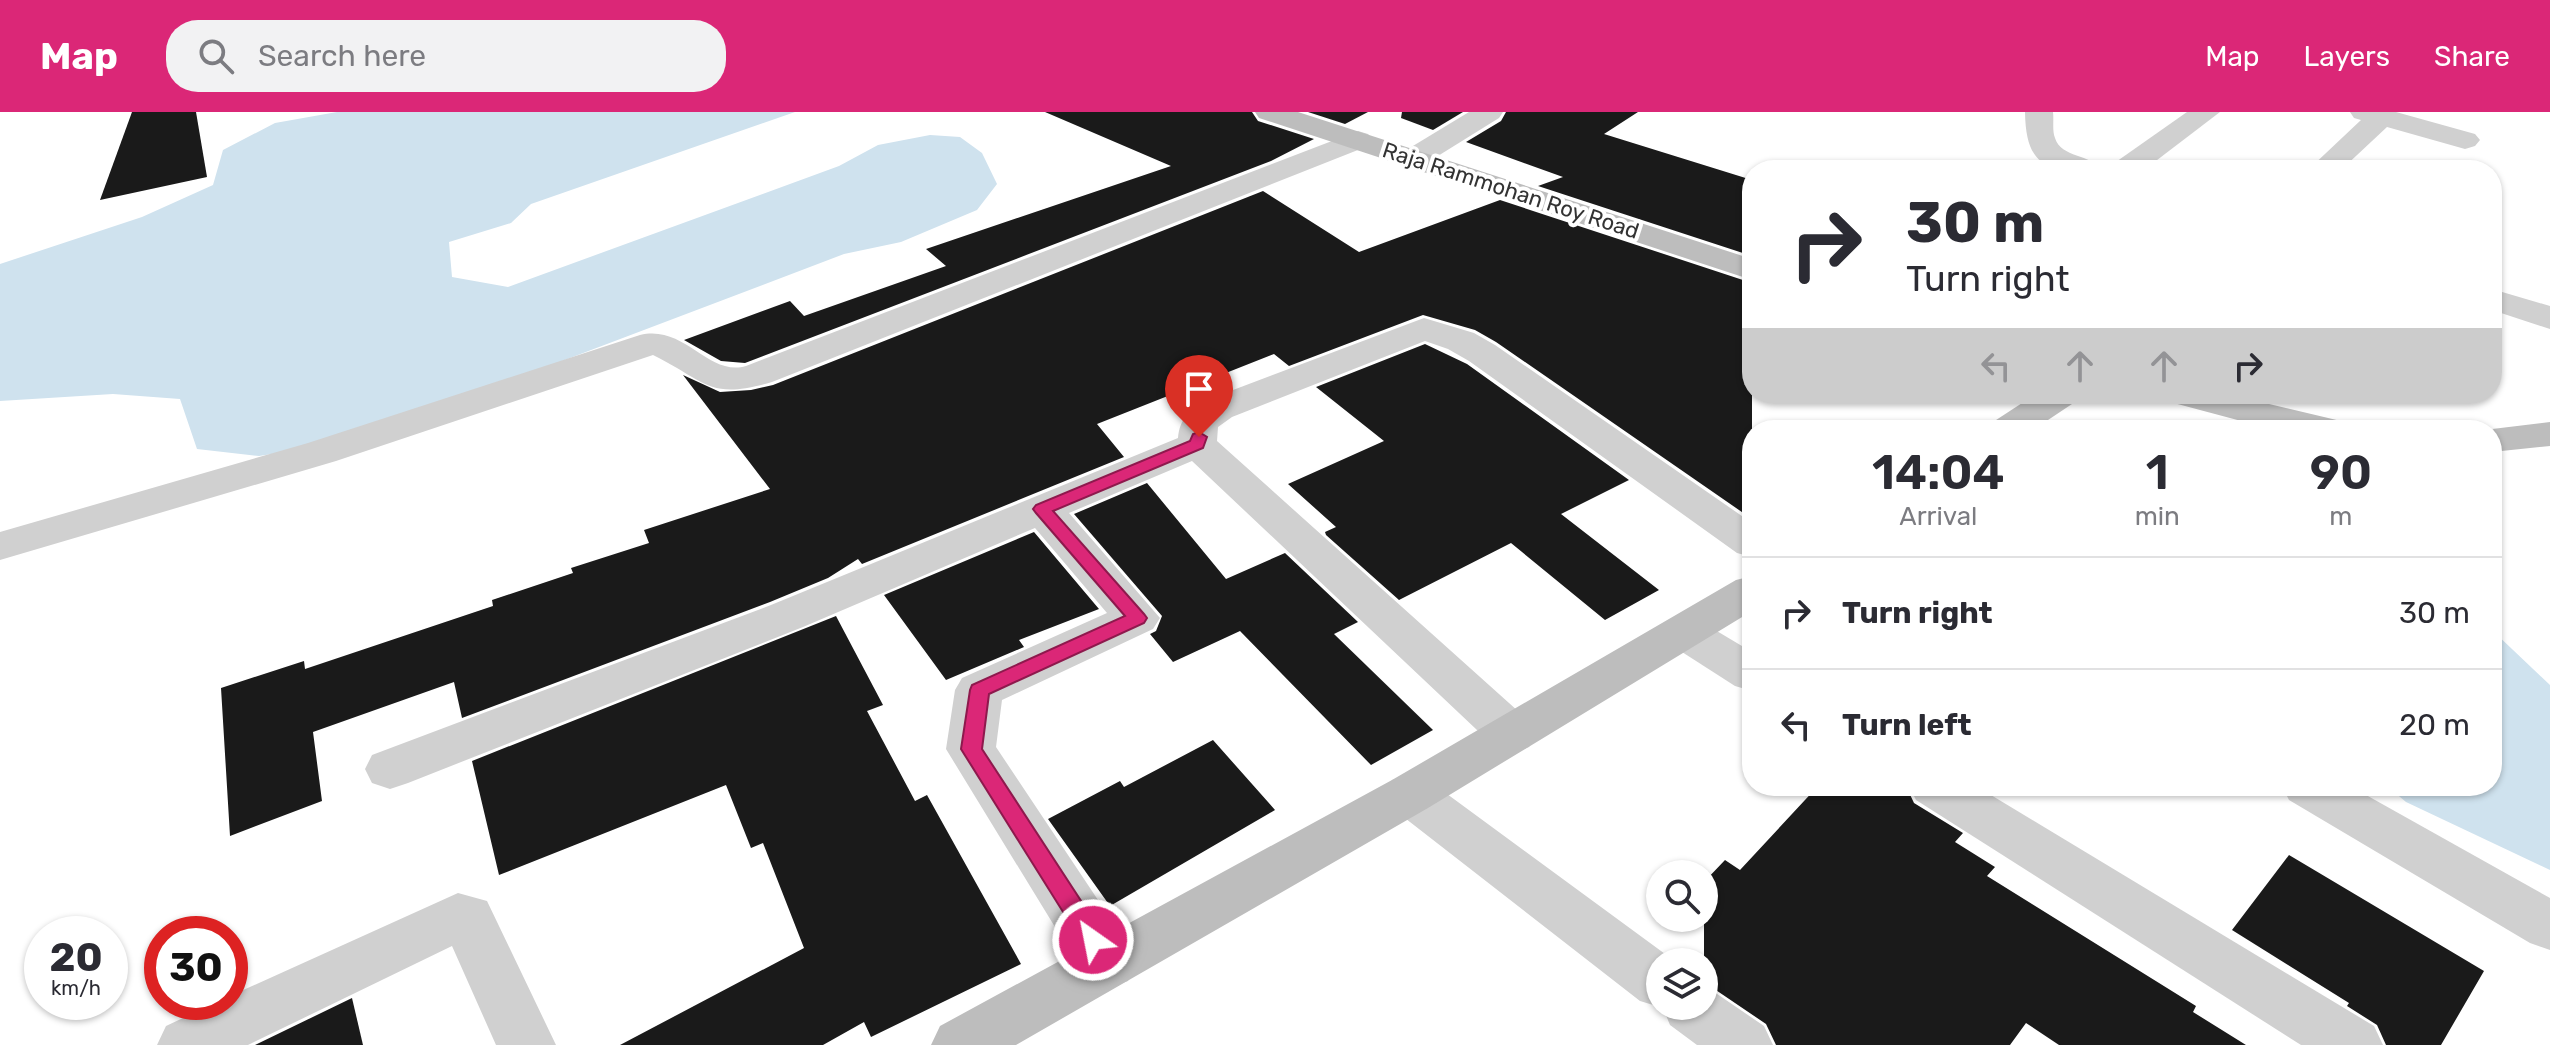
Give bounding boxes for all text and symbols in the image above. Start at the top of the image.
search box [166,20,726,92]
text: Map [40,33,118,79]
icon: search [194,34,238,78]
text: Search here [258,38,426,74]
text: Map [2205,40,2260,73]
text: Layers [2304,40,2390,73]
text: Share [2434,40,2510,73]
street label: Raja Rammohan Roy Road [1379,136,1642,245]
text: 30 m [1906,190,2044,256]
icon: right [1774,192,1878,296]
text: Turn right [1906,257,2070,300]
icon: left [1974,344,2018,388]
icon: ahead [2058,344,2102,388]
icon: ahead [2142,344,2186,388]
icon: right [2226,344,2270,388]
pin [1165,355,1233,437]
icon: arrive [1177,367,1221,411]
text: 14:04 [1872,444,2005,501]
text: 1 [2146,444,2169,501]
text: 90 [2310,444,2372,501]
text: Arrival [1899,501,1977,532]
text: min [2135,501,2180,532]
text: m [2329,501,2352,532]
icon: right [1774,591,1818,635]
text: Turn right [1842,595,1993,631]
text: 30 m [2399,595,2470,631]
icon: left [1774,703,1818,747]
text: Turn left [1842,707,1972,743]
text: 20 m [2399,707,2470,743]
map controls [1646,860,1718,1020]
button: search [1646,860,1718,932]
position arrow [1051,898,1135,982]
speed limit sign: 30 [144,916,248,1020]
text: 20 [49,934,103,981]
button: layers [1646,948,1718,1020]
text: km/h [51,976,101,1000]

